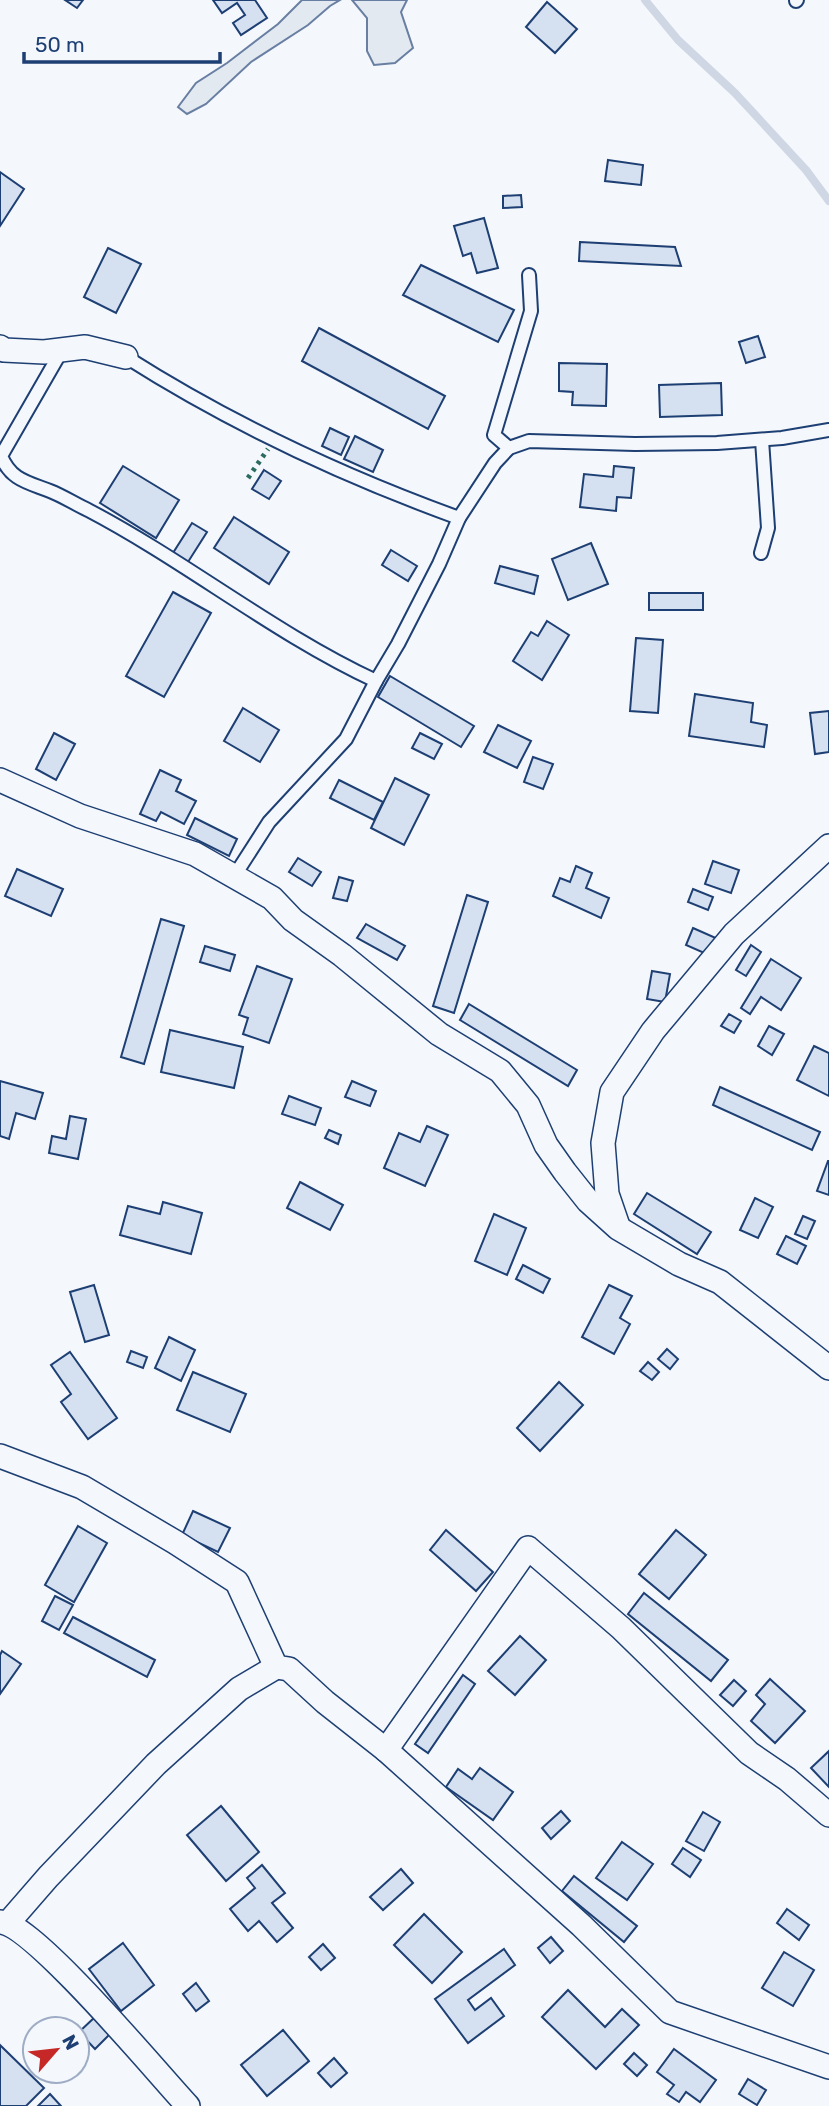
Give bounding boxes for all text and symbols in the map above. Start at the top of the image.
scale bar [24,21,220,65]
text: 50 m [35,32,85,57]
north arrow [21,2015,91,2085]
text: N [57,2031,84,2054]

